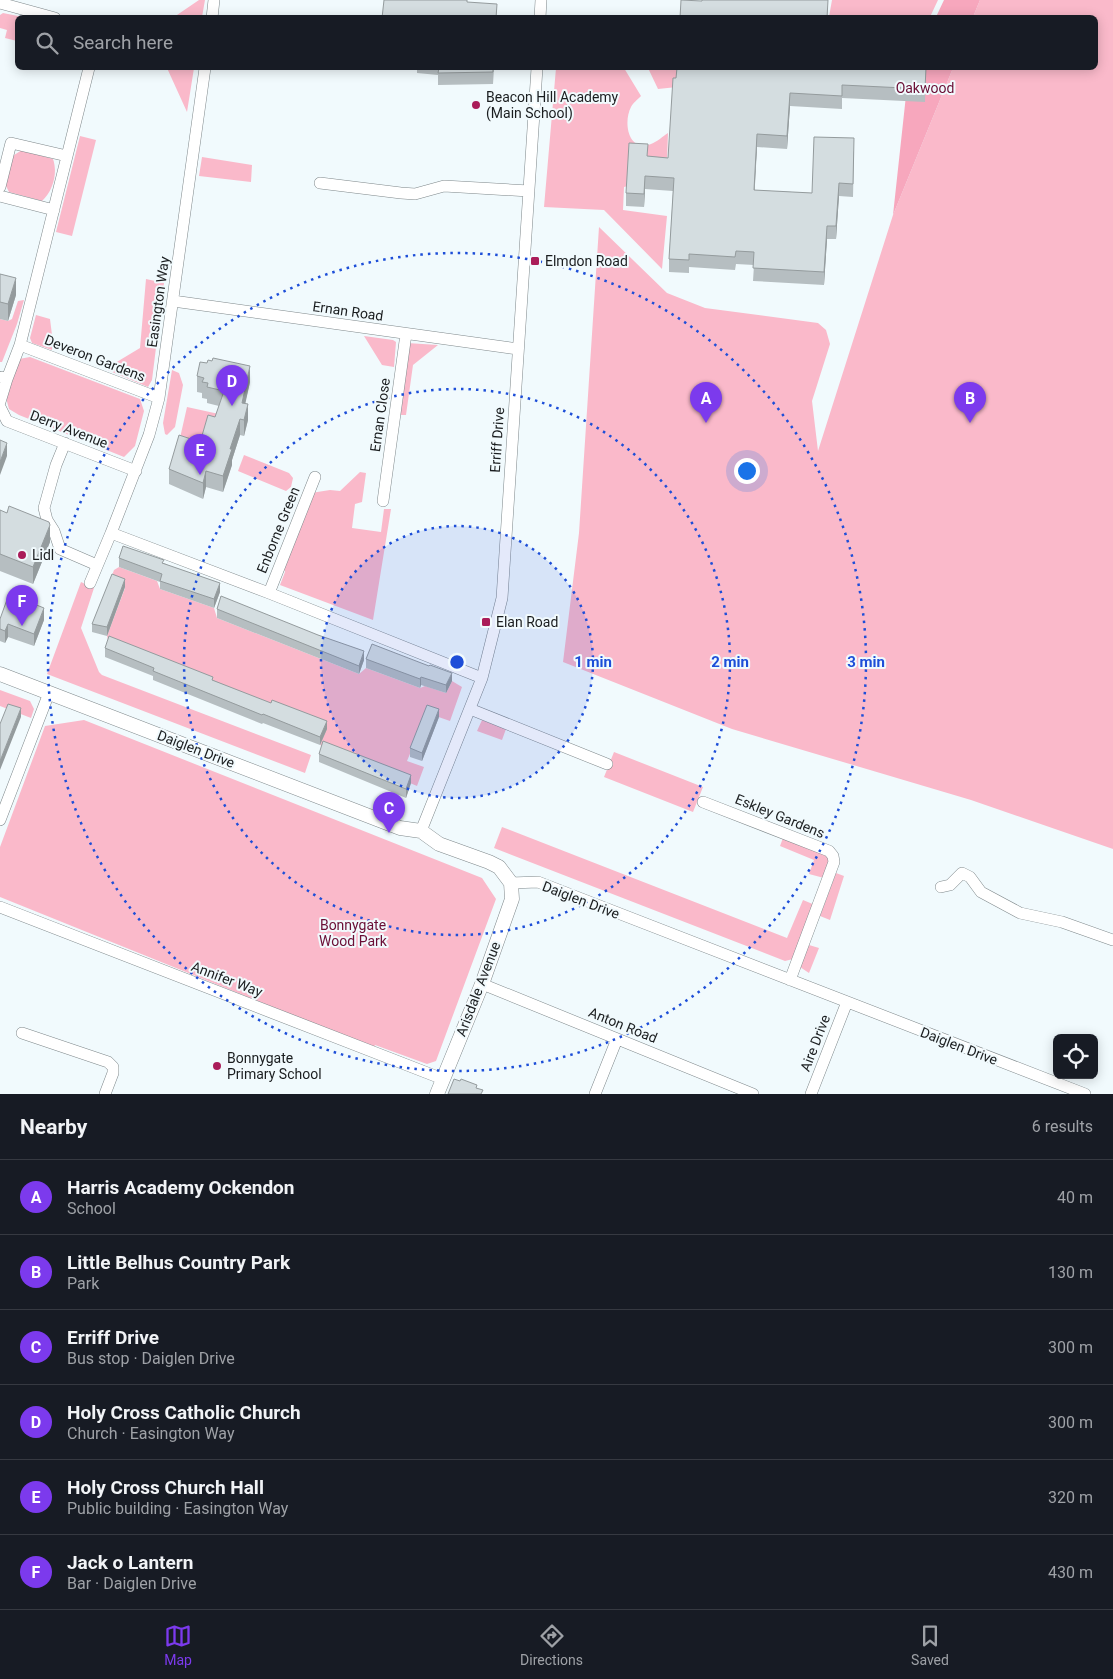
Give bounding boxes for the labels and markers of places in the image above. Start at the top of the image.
place label: Beacon Hill Academy (Main School) [486,89,619,122]
marker: Beacon Hill Academy (Main School) [470,99,482,111]
place label: Elmdon Road [545,253,628,269]
marker: Elmdon Road [529,255,541,267]
pin: D [216,365,248,406]
pin: A [690,382,722,423]
pin: B [954,382,986,423]
pin: E [184,434,216,475]
place label: Lidl [32,547,54,563]
marker: Lidl [16,549,28,561]
pin: F [6,585,38,626]
place label: Elan Road [496,614,558,630]
marker: Elan Road [480,616,492,628]
centre of rings [448,653,466,671]
pin: C [373,792,405,833]
place label: Bonnygate Primary School [227,1050,322,1082]
marker: Bonnygate Primary School [211,1060,223,1072]

